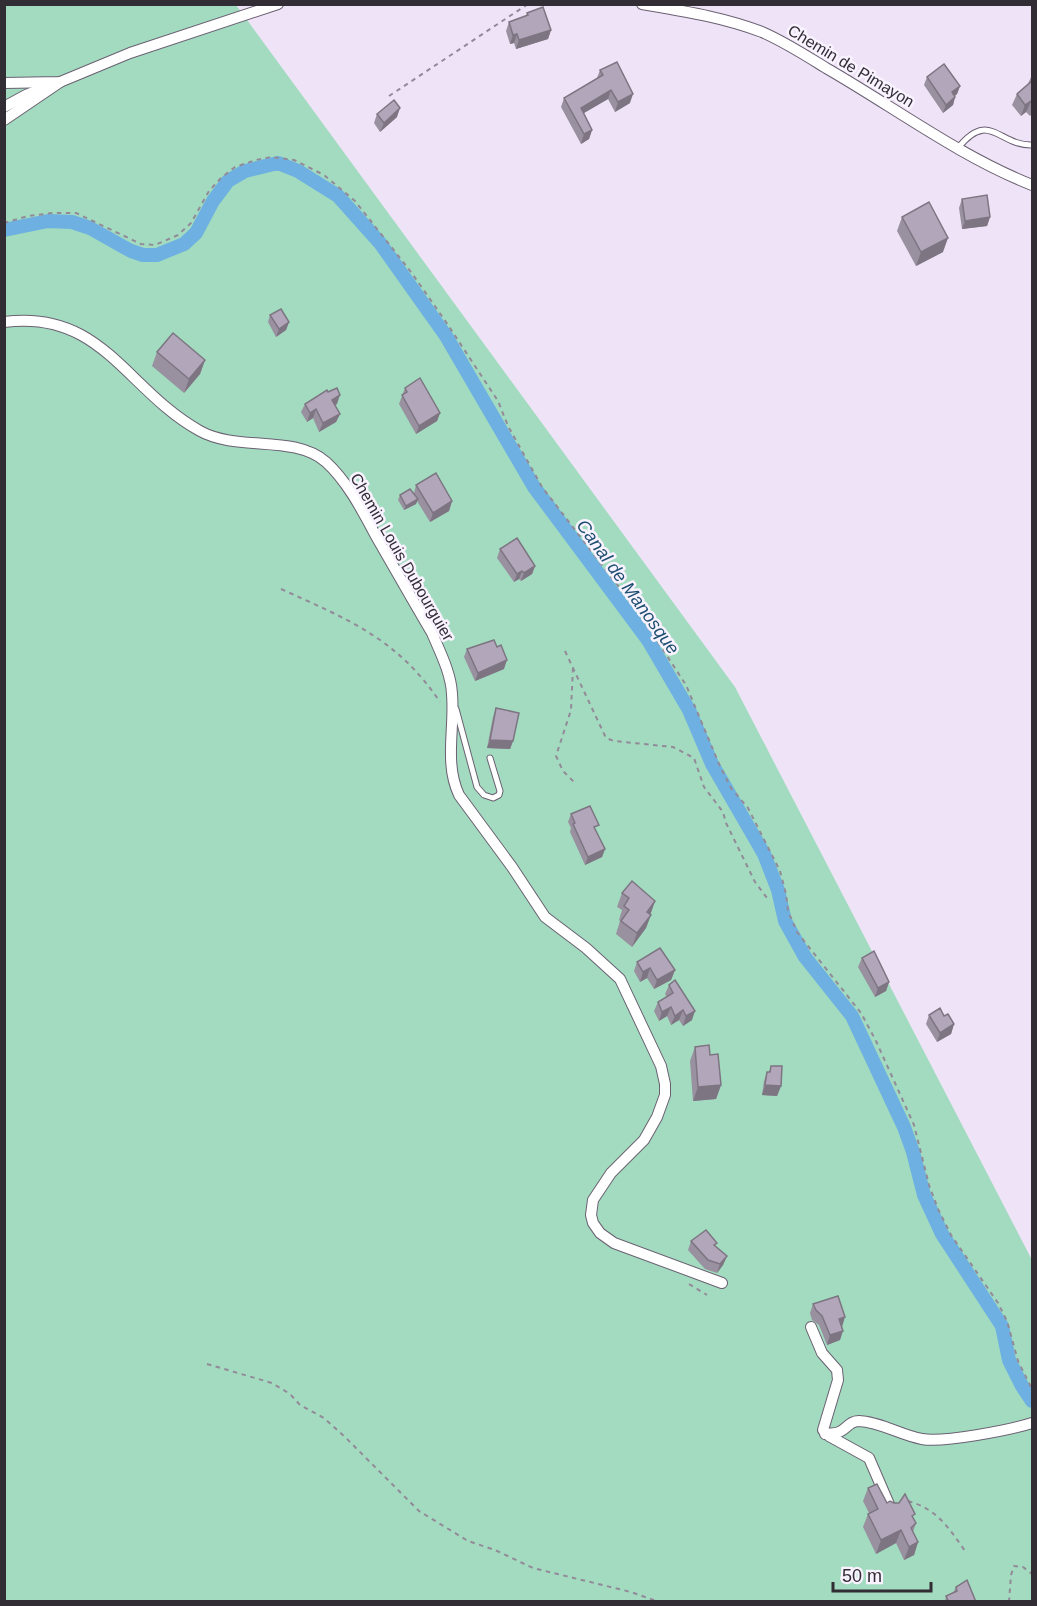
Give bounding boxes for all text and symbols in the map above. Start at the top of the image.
street label: Chemin de Pimayon [785,22,917,110]
street label: Chemin Louis Dubourguier [347,470,457,644]
water label: Canal de Manosque [573,516,683,658]
scale bar [833,1555,930,1593]
text: 50 m [842,1566,882,1586]

